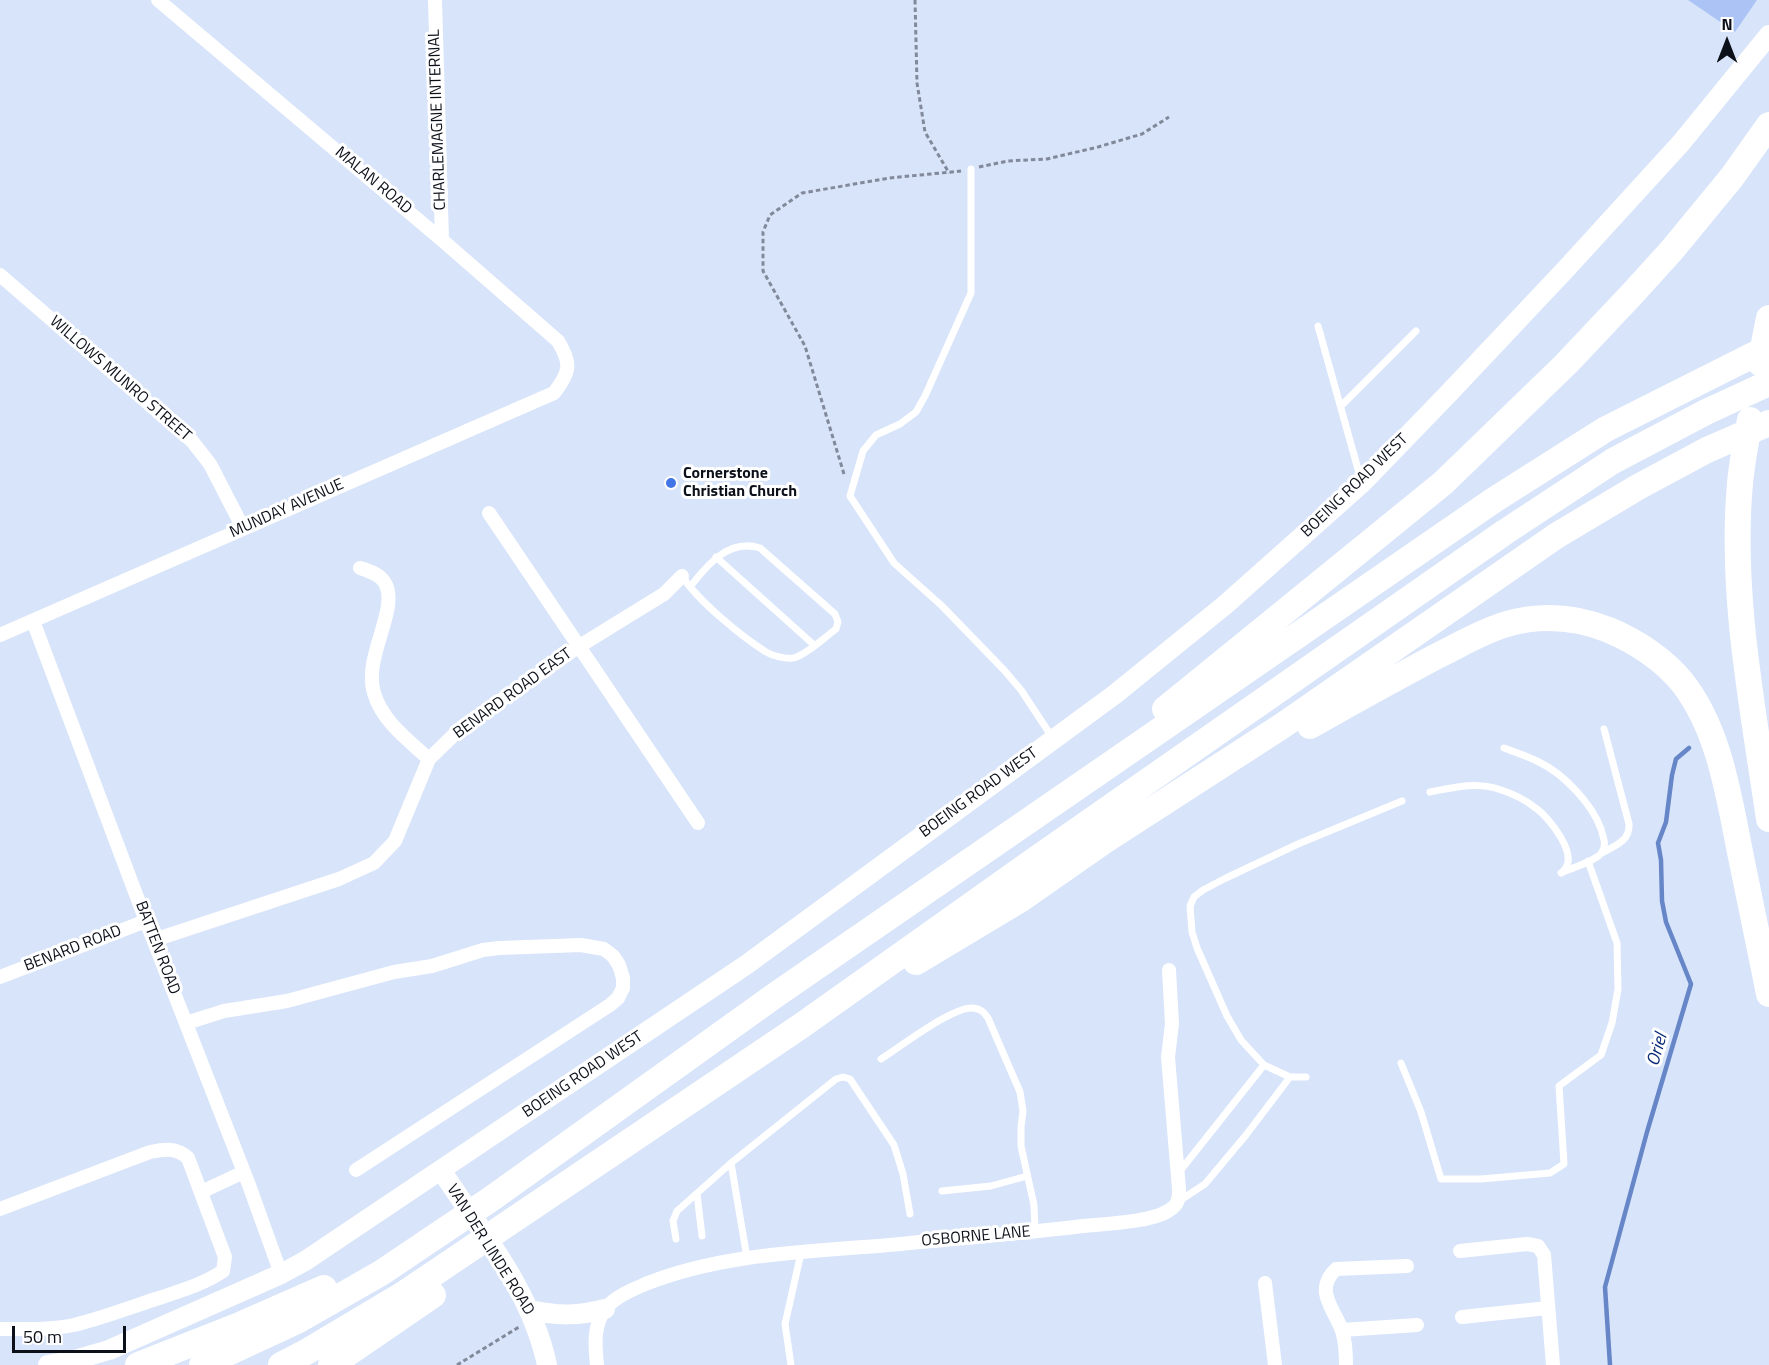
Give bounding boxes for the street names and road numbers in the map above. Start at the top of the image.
street label: CHARLEMAGNE INTERNAL [425,29,451,211]
street label: MALAN ROAD [331,143,415,219]
street label: WILLOWS MUNRO STREET [45,312,195,446]
street label: BOEING ROAD WEST [1298,430,1412,542]
street label: MUNDAY AVENUE [227,475,347,543]
street label: BENARD ROAD EAST [450,645,576,743]
street label: BOEING ROAD WEST [916,744,1042,842]
street label: BATTEN ROAD [130,899,184,997]
street label: BENARD ROAD [22,922,124,976]
street label: BOEING ROAD WEST [519,1028,647,1122]
street label: VAN DER LINDE ROAD [442,1181,538,1319]
street label: OSBORNE LANE [921,1223,1031,1251]

